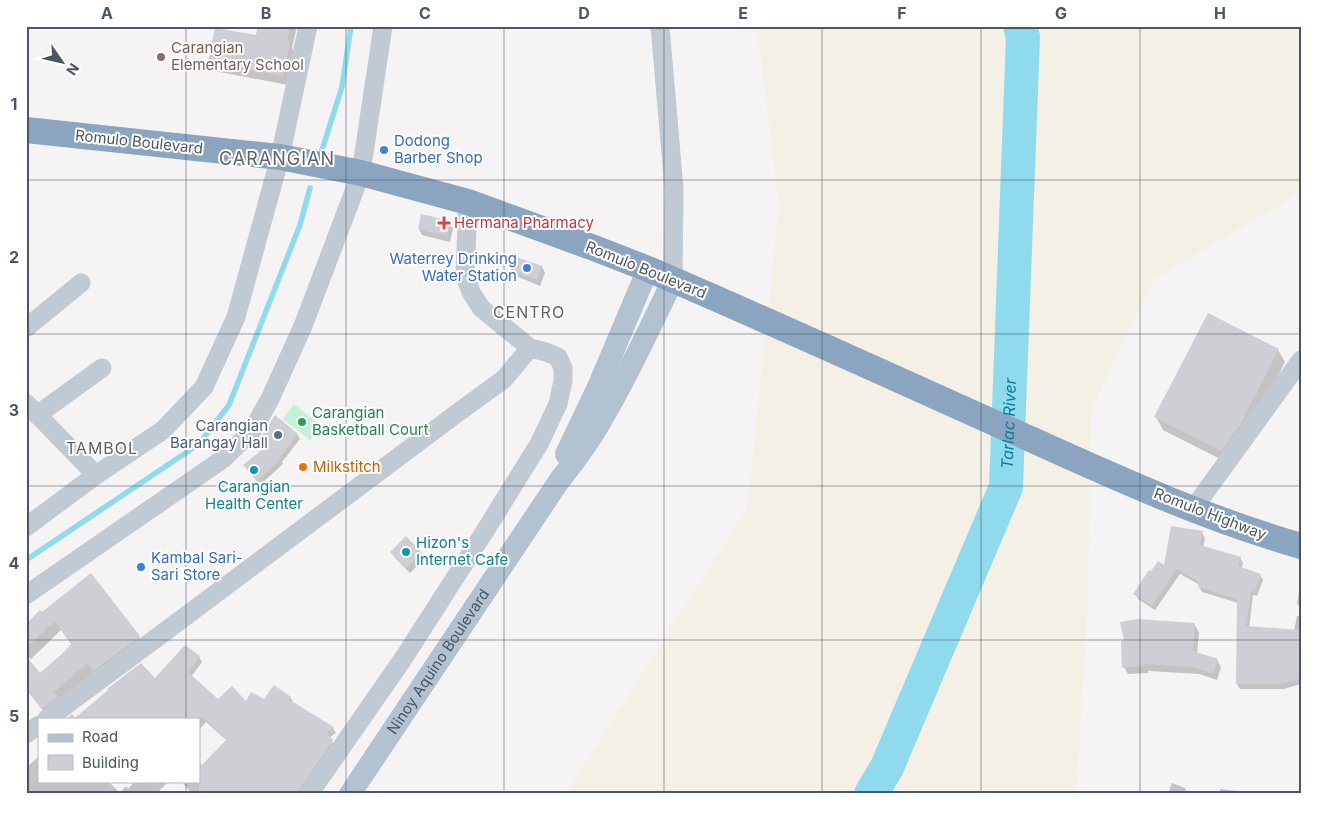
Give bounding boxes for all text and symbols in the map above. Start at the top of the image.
text: A [101,3,113,23]
text: B [261,3,271,23]
text: C [419,3,431,23]
text: D [578,3,590,23]
text: E [738,3,748,23]
text: F [897,3,907,23]
text: G [1055,3,1067,23]
text: H [1214,3,1226,23]
north arrow [38,38,88,88]
place label: Carangian Elementary School [171,38,304,74]
marker: Carangian Elementary School [155,51,167,63]
text: N [63,60,83,79]
text: 1 [11,94,17,114]
street label: Romulo Boulevard [74,125,204,158]
place label: Dodong Barber Shop [394,131,483,167]
marker: Dodong Barber Shop [378,144,390,156]
district label: CARANGIAN [219,148,335,169]
place label: Hermana Pharmacy [454,213,594,232]
marker: Hermana Pharmacy [438,217,450,229]
street label: Romulo Boulevard [583,237,709,302]
text: 2 [9,247,19,267]
place label: Waterrey Drinking Water Station [390,249,517,285]
marker: Waterrey Drinking Water Station [521,262,533,274]
district label: CENTRO [493,302,565,322]
water label: Tarlac River [997,377,1020,469]
text: 3 [9,400,19,420]
place label: Carangian Basketball Court [312,403,429,439]
place label: Carangian Barangay Hall [170,416,268,452]
marker: Carangian Basketball Court [296,416,308,428]
marker: Carangian Barangay Hall [272,429,284,441]
district label: TAMBOL [66,438,138,458]
place label: Milkstitch [313,457,381,476]
marker: Milkstitch [297,461,309,473]
marker: Carangian Health Center [248,464,260,476]
place label: Carangian Health Center [205,477,303,513]
street label: Romulo Highway [1151,483,1270,544]
place label: Hizon's Internet Cafe [416,533,508,569]
marker: Hizon's Internet Cafe [400,546,412,558]
place label: Kambal Sari- Sari Store [151,548,243,584]
text: 4 [9,553,20,573]
marker: Kambal Sari- Sari Store [135,561,147,573]
street label: Ninoy Aquino Boulevard [383,585,493,738]
text: 5 [9,706,19,726]
legend [38,718,200,782]
text: Road [82,727,118,746]
text: Building [82,753,139,772]

